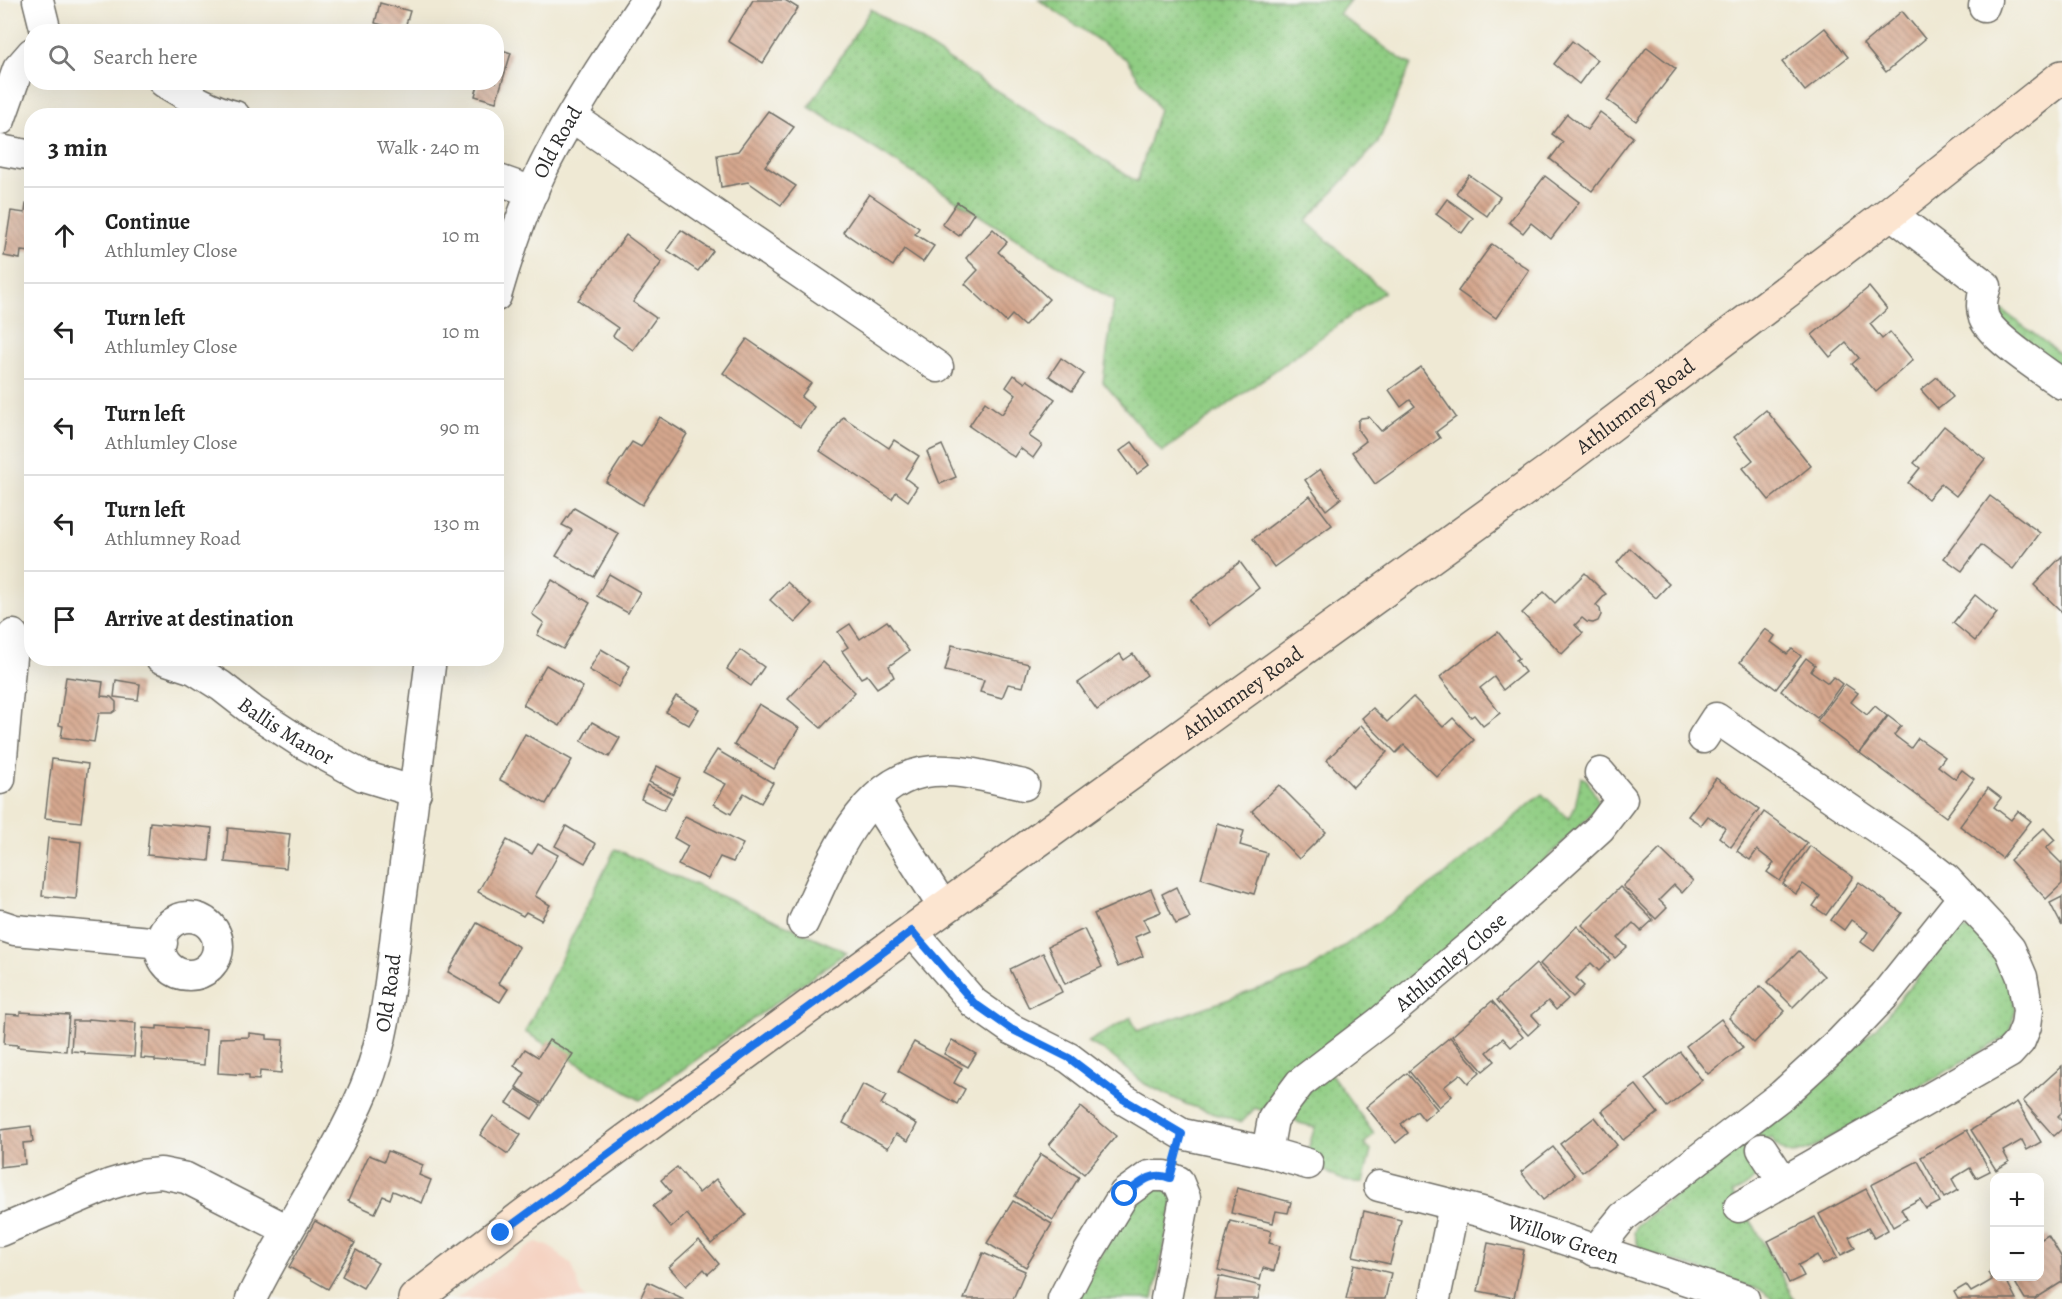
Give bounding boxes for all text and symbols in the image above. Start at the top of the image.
search box [24,24,504,90]
icon: search [45,41,78,74]
text: Search here [93,42,198,72]
street label: Old Road [526,100,589,183]
text: 3 min [48,130,108,165]
text: Walk · 240 m [377,134,480,161]
text: Continue [105,207,190,237]
icon: ahead [48,219,81,252]
text: 10 m [442,222,480,249]
text: Athlumley Close [105,237,237,264]
text: Turn left [105,303,185,333]
icon: left [48,315,81,348]
text: 10 m [442,318,480,345]
text: Athlumley Close [105,333,237,360]
street label: Athlumney Road [1569,352,1701,461]
text: Turn left [105,399,185,429]
icon: left [48,411,81,444]
text: 90 m [440,414,480,441]
text: Athlumley Close [105,429,237,456]
text: Turn left [105,495,185,525]
icon: left [48,507,81,540]
text: 130 m [434,510,480,537]
text: Athlumney Road [105,525,241,552]
icon: arrive [48,603,81,636]
text: Arrive at destination [105,604,294,634]
street label: Athlumney Road [1176,639,1309,746]
street label: Ballis Manor [232,690,339,772]
street label: Athlumley Close [1388,906,1513,1018]
street label: Old Road [368,952,408,1035]
map controls [1990,1173,2044,1281]
button: + [1990,1173,2044,1227]
route start [1111,1180,1137,1206]
street label: Willow Green [1503,1207,1623,1271]
route end [487,1219,513,1245]
button: − [1990,1227,2044,1281]

